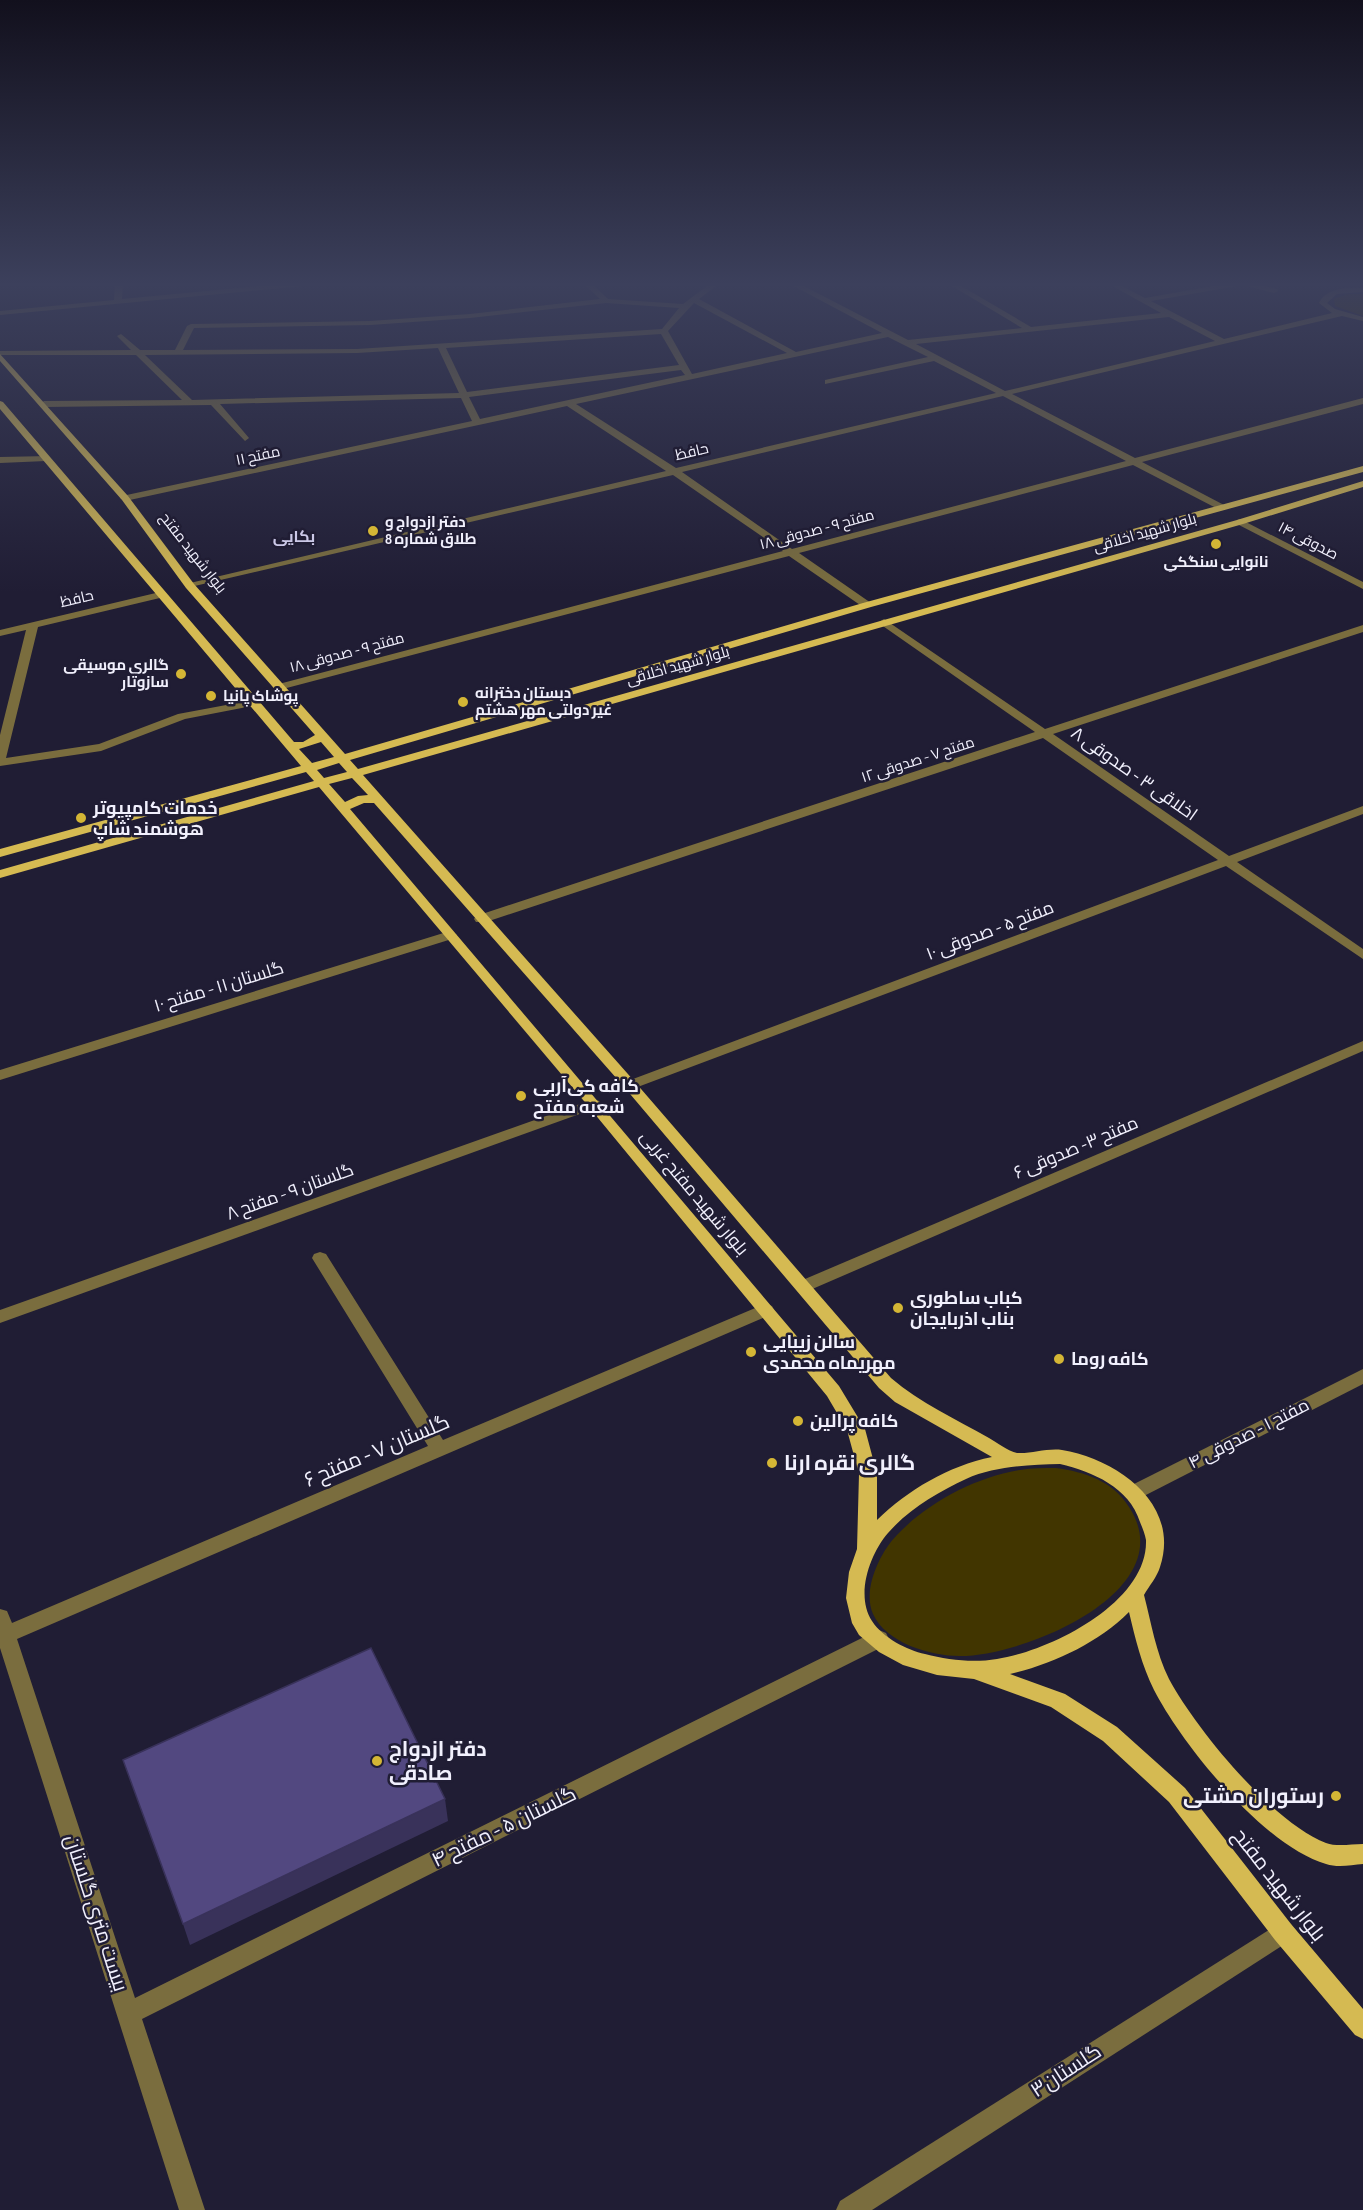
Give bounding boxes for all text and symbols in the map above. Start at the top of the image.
street label: حافظ [673,439,711,465]
street label: مفتح ۱۱ [234,442,282,471]
street label: مفتح ۹ - صدوقی ۱۸ [758,506,877,555]
street label: بلوار شهید مفتح [155,509,231,598]
street label: بلوار شهید اخلاقی [1091,509,1199,557]
place label: دفتر ازدواج و طلاق شماره 8 [385,513,477,549]
street label: صدوقی ۱۴ [1275,518,1341,564]
marker: دفتر ازدواج و طلاق شماره 8 [366,524,380,538]
district label: بکایی [273,528,315,547]
marker: نانوایی سنگکیِ [1209,537,1223,551]
place label: نانوایی سنگکیِ [1164,553,1268,572]
street label: حافظ [58,586,96,612]
street label: مفتح ۹ - صدوقی ۱۸ [288,629,407,678]
street label: بلوار شهید اخلاقی [624,642,732,690]
place label: گالری موسیقی سازوتار [63,656,169,692]
marker: گالری موسیقی سازوتار [174,667,188,681]
place label: دبستان دخترانه غیر دولتی مهر هشتم [475,684,612,720]
place label: پوشاک پانیا [223,687,299,707]
marker: پوشاک پانیا [204,689,218,703]
marker: دبستان دخترانه غیر دولتی مهر هشتم [456,695,470,709]
street label: اخلاقی ۳ - صدوقی ۸ [1067,723,1201,825]
street label: مفتح ۷ - صدوقی ۱۲ [859,733,977,788]
place label: خدمات کامپیوتر هوشمند شاپ [92,798,218,841]
marker: خدمات کامپیوتر هوشمند شاپ [74,811,88,825]
street label: مفتح ۵ - صدوقی ۱۰ [923,897,1057,966]
street label: گلستان ۱۱ - مفتح ۱۰ [152,957,287,1018]
place label: کافه کی‌آربی شعبه مفتح [533,1076,639,1119]
marker: کافه کی‌آربی شعبه مفتح [514,1089,528,1103]
street label: مفتح ۳- صدوقی ۶ [1011,1112,1142,1185]
street label: بلوار شهید مفتح غربی [635,1126,753,1261]
street label: گلستان ۹ - مفتح ۸ [223,1159,357,1226]
place label: کباب ساطوری بناب اذربایجان [910,1288,1023,1330]
marker: کباب ساطوری بناب اذربایجان [891,1301,905,1315]
place label: سالن زیبایی مهریماه محمدی [763,1332,896,1374]
marker: سالن زیبایی مهریماه محمدی [744,1345,758,1359]
place label: کافه روما [1071,1349,1149,1370]
marker: کافه روما [1052,1352,1066,1366]
street label: مفتح ۱ - صدوقی ۴ [1185,1395,1313,1474]
street label: گلستان ۷ - مفتح ۶ [301,1409,454,1494]
place label: کافه پرالین [810,1411,898,1433]
marker: کافه پرالین [791,1414,805,1428]
place label: گالری نقره ارنا [784,1451,915,1476]
marker: گالری نقره ارنا [765,1456,779,1470]
place label: دفتر ازدواج صادقی [389,1737,487,1786]
marker: دفتر ازدواج صادقی [370,1754,384,1768]
street label: گلستان ۵ - مفتح ۴ [428,1781,581,1874]
place label: رستوران مشتی [1183,1784,1324,1809]
marker: رستوران مشتی [1329,1789,1343,1803]
street label: بلوار شهید مفتح [1226,1823,1331,1947]
street label: بیست متری گلستان [59,1831,133,1995]
street label: گلستان۳ [1026,2039,1106,2103]

